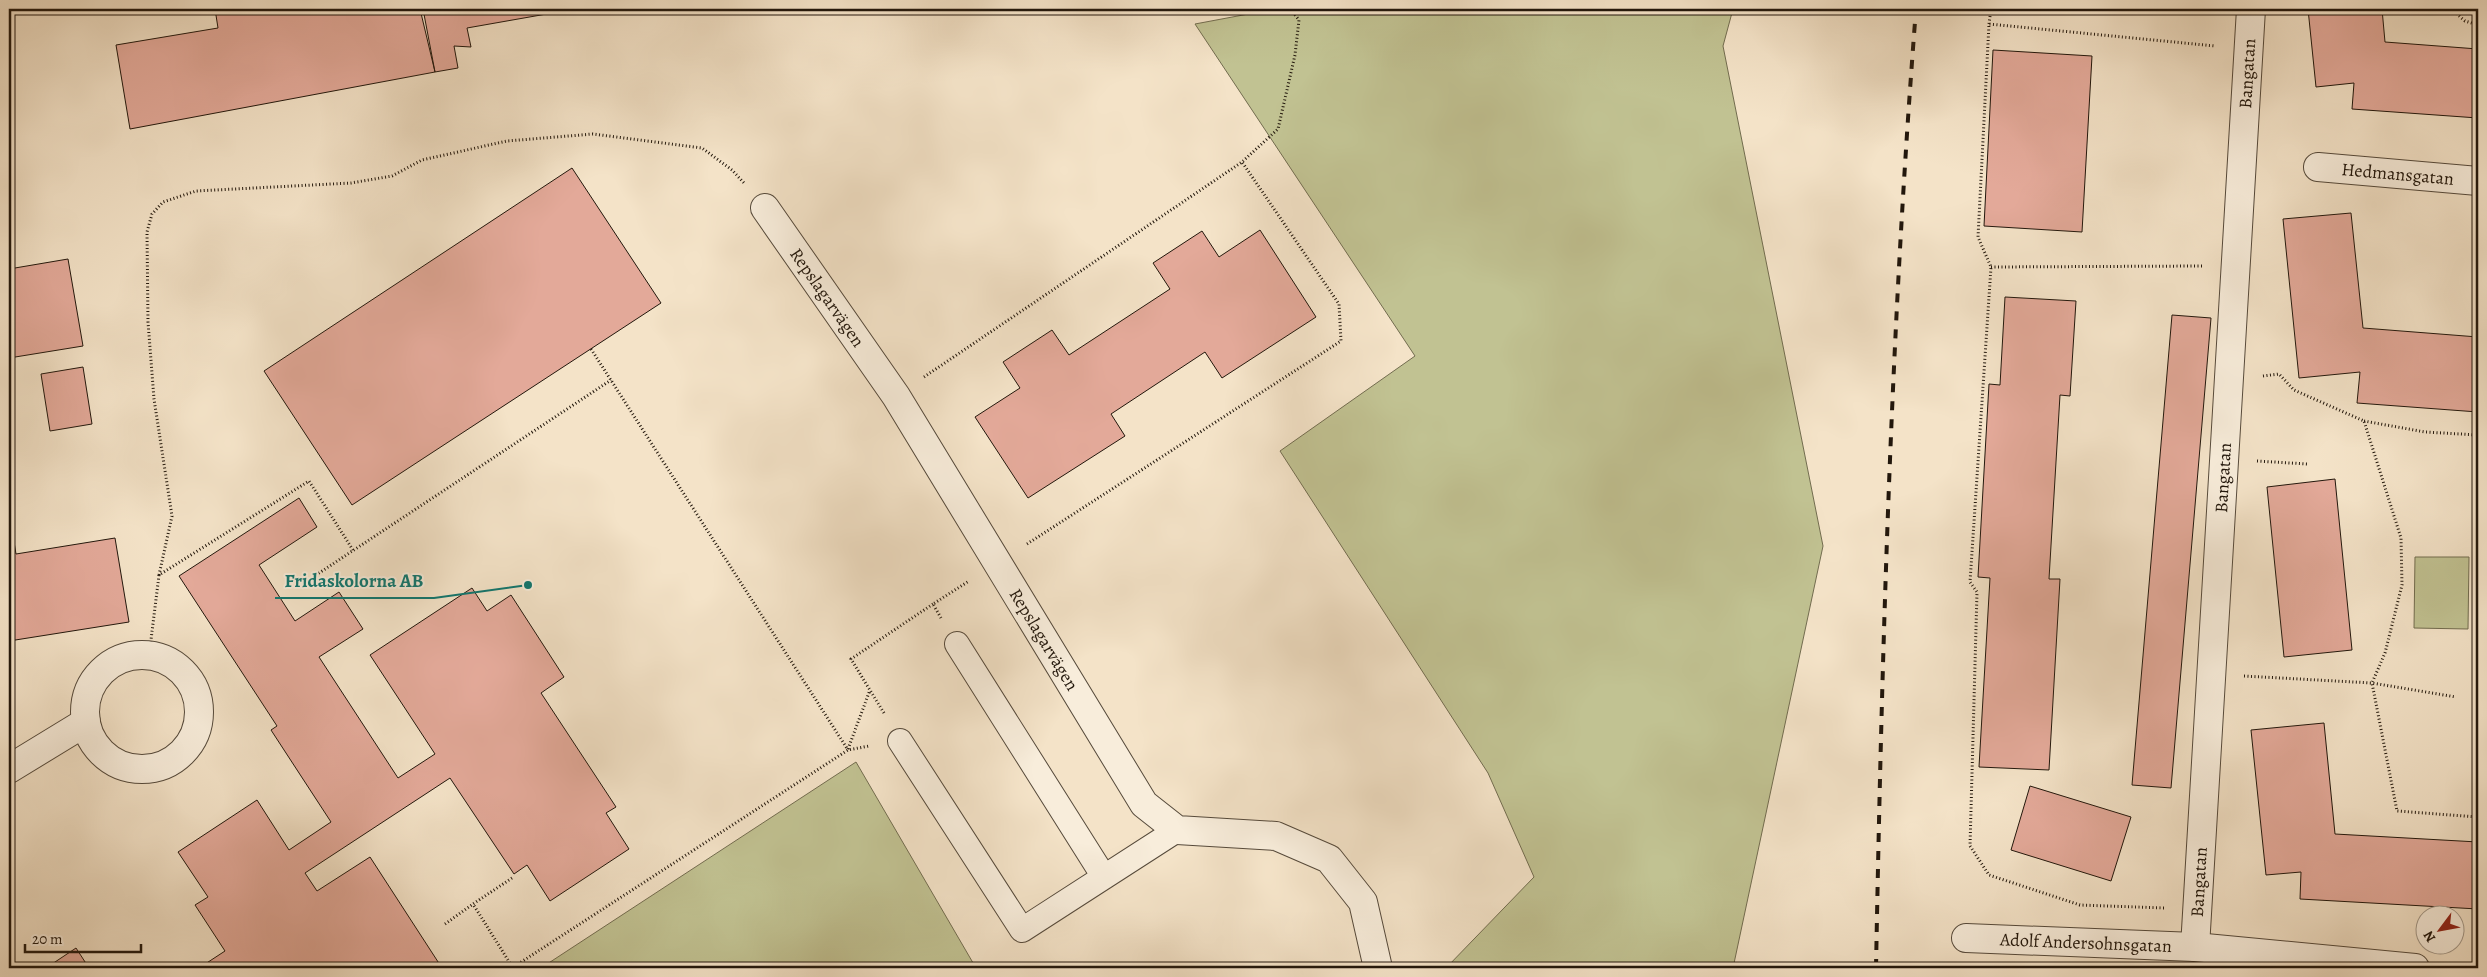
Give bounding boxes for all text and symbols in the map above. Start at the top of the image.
street label: Bangatan [2233,38,2261,109]
street label: Hedmansgatan [2340,157,2455,191]
street label: Repslagarvägen [784,243,870,352]
street label: Bangatan [2209,442,2237,514]
callout: Fridaskolorna AB [275,564,434,598]
text: Fridaskolorna AB [284,568,424,594]
street label: Repslagarvägen [1004,584,1084,695]
street label: Bangatan [2185,846,2213,918]
north arrow [2414,904,2464,954]
scale bar [25,922,141,954]
street label: Adolf Andersohnsgatan [1999,927,2172,958]
text: N [2419,927,2440,946]
text: 20 m [32,929,63,949]

